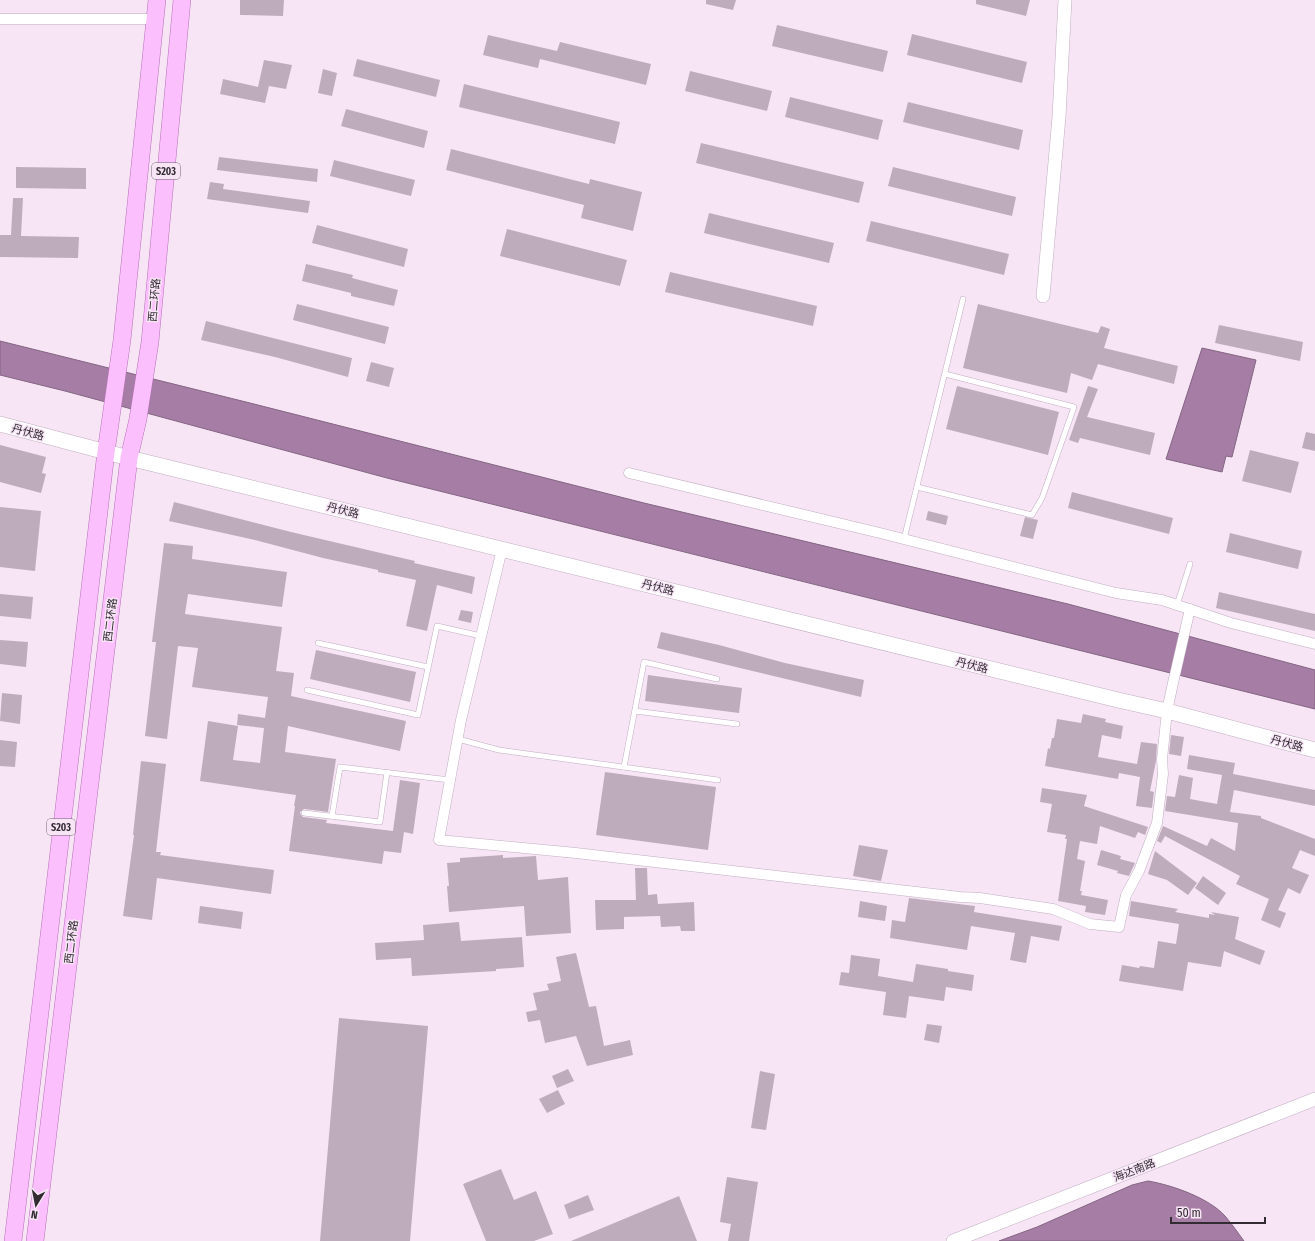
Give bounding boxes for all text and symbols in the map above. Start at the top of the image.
road number: S203 [152,163,180,179]
street label: 西二环路 [146,278,163,323]
street label: 丹伏路 [10,422,45,443]
street label: 丹伏路 [325,500,360,521]
street label: 丹伏路 [640,577,675,598]
street label: 西二环路 [101,597,120,643]
street label: 丹伏路 [954,655,989,676]
street label: 丹伏路 [1269,733,1304,754]
road number: S203 [47,819,75,835]
street label: 西二环路 [62,919,81,965]
street label: 海达南路 [1111,1157,1157,1184]
north arrow [16,1185,56,1225]
scale bar [1171,1199,1265,1225]
text: 50 m [1177,1206,1201,1220]
text: N [30,1207,39,1221]

